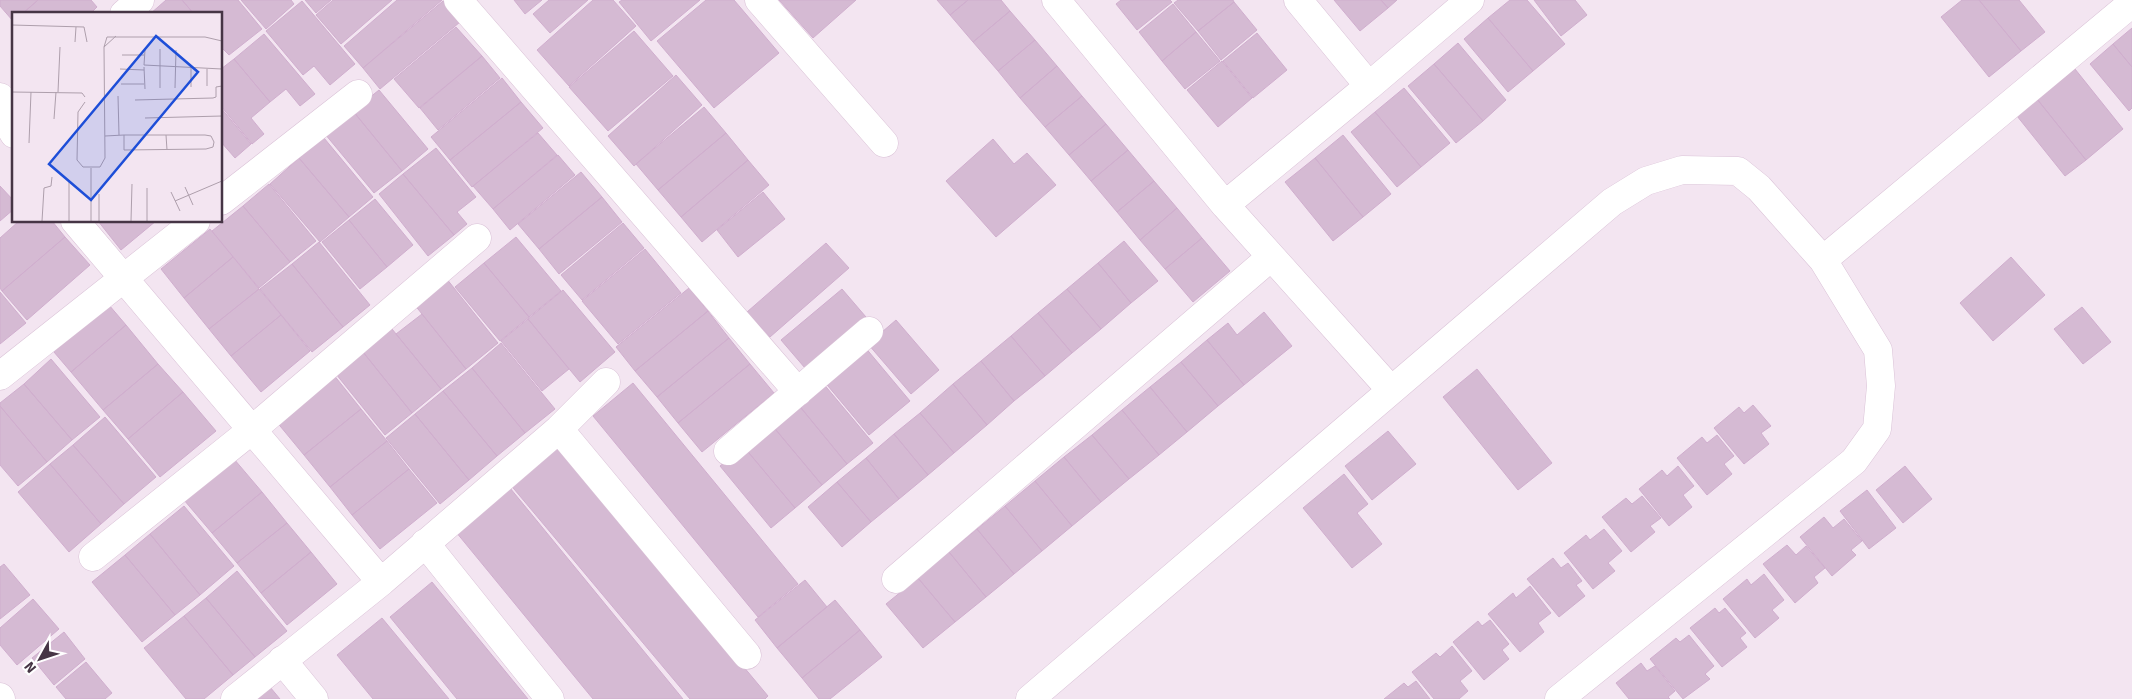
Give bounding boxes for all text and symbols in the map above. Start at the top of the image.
inset map [12,12,222,222]
north arrow [15,634,65,684]
text: N [21,658,40,676]

